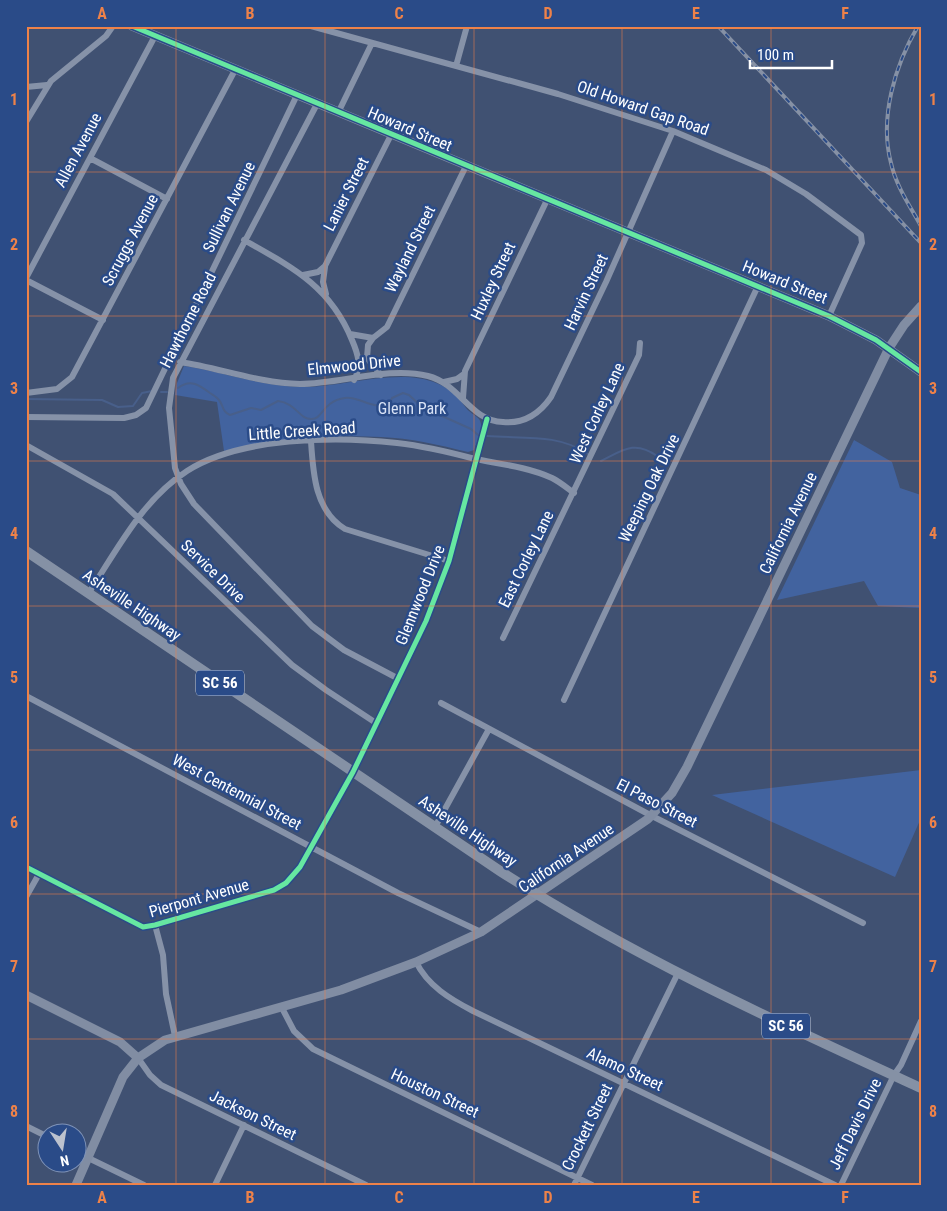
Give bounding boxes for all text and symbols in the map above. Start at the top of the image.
text: A [97,4,107,23]
text: B [246,4,255,23]
text: C [394,4,404,23]
text: D [543,4,553,23]
text: E [692,4,700,23]
text: F [841,4,849,23]
scale bar [750,38,832,70]
text: 100 m [757,46,794,64]
street label: Old Howard Gap Road [575,77,711,139]
text: 1 [10,90,18,109]
text: 1 [929,90,937,109]
street label: Howard Street [365,103,455,155]
street label: Allen Avenue [50,110,106,190]
street label: Lanier Street [319,154,373,234]
street label: Sullivan Avenue [199,158,259,256]
street label: Scruggs Avenue [98,191,162,289]
street label: Wayland Street [381,202,439,296]
text: 2 [10,235,18,254]
text: 2 [929,235,937,254]
street label: Huxley Street [467,239,519,323]
street label: Harvin Street [560,251,612,333]
street label: Howard Street [740,256,830,308]
street label: Hawthorne Road [156,269,220,371]
street label: Elmwood Drive [306,351,402,379]
street label: West Corley Lane [565,360,629,466]
text: 3 [10,379,18,398]
text: 3 [929,379,937,398]
park label: Glenn Park [378,399,447,418]
street label: Little Creek Road [248,418,356,444]
street label: Weeping Oak Drive [615,431,683,545]
street label: California Avenue [755,469,821,577]
street label: East Corley Lane [494,508,558,610]
text: 4 [10,524,18,543]
text: 4 [929,524,937,543]
street label: Service Drive [177,536,249,606]
street label: Glennwood Drive [391,542,449,648]
street label: Asheville Highway [79,565,185,645]
text: 5 [10,668,18,687]
text: 5 [929,668,937,687]
road number: SC 56 [196,670,244,696]
street label: West Centennial Street [169,750,305,834]
street label: El Paso Street [613,775,701,832]
street label: Asheville Highway [415,791,521,871]
text: 6 [10,813,18,832]
text: 6 [929,813,937,832]
street label: California Avenue [515,819,617,897]
street label: Pierpont Avenue [147,875,251,921]
text: 7 [10,957,18,976]
text: 7 [929,957,937,976]
road number: SC 56 [762,1014,810,1038]
street label: Alamo Street [584,1043,666,1095]
street label: Houston Street [388,1064,482,1122]
street label: Jeff Davis Drive [825,1075,885,1173]
street label: Crockett Street [558,1080,616,1174]
street label: Jackson Street [206,1086,300,1144]
text: 8 [10,1102,18,1121]
text: 8 [929,1102,937,1121]
north arrow [38,1124,88,1174]
text: N [59,1152,71,1169]
text: A [97,1188,107,1207]
text: B [246,1188,255,1207]
text: C [394,1188,404,1207]
text: D [543,1188,553,1207]
text: E [692,1188,700,1207]
text: F [841,1188,849,1207]

